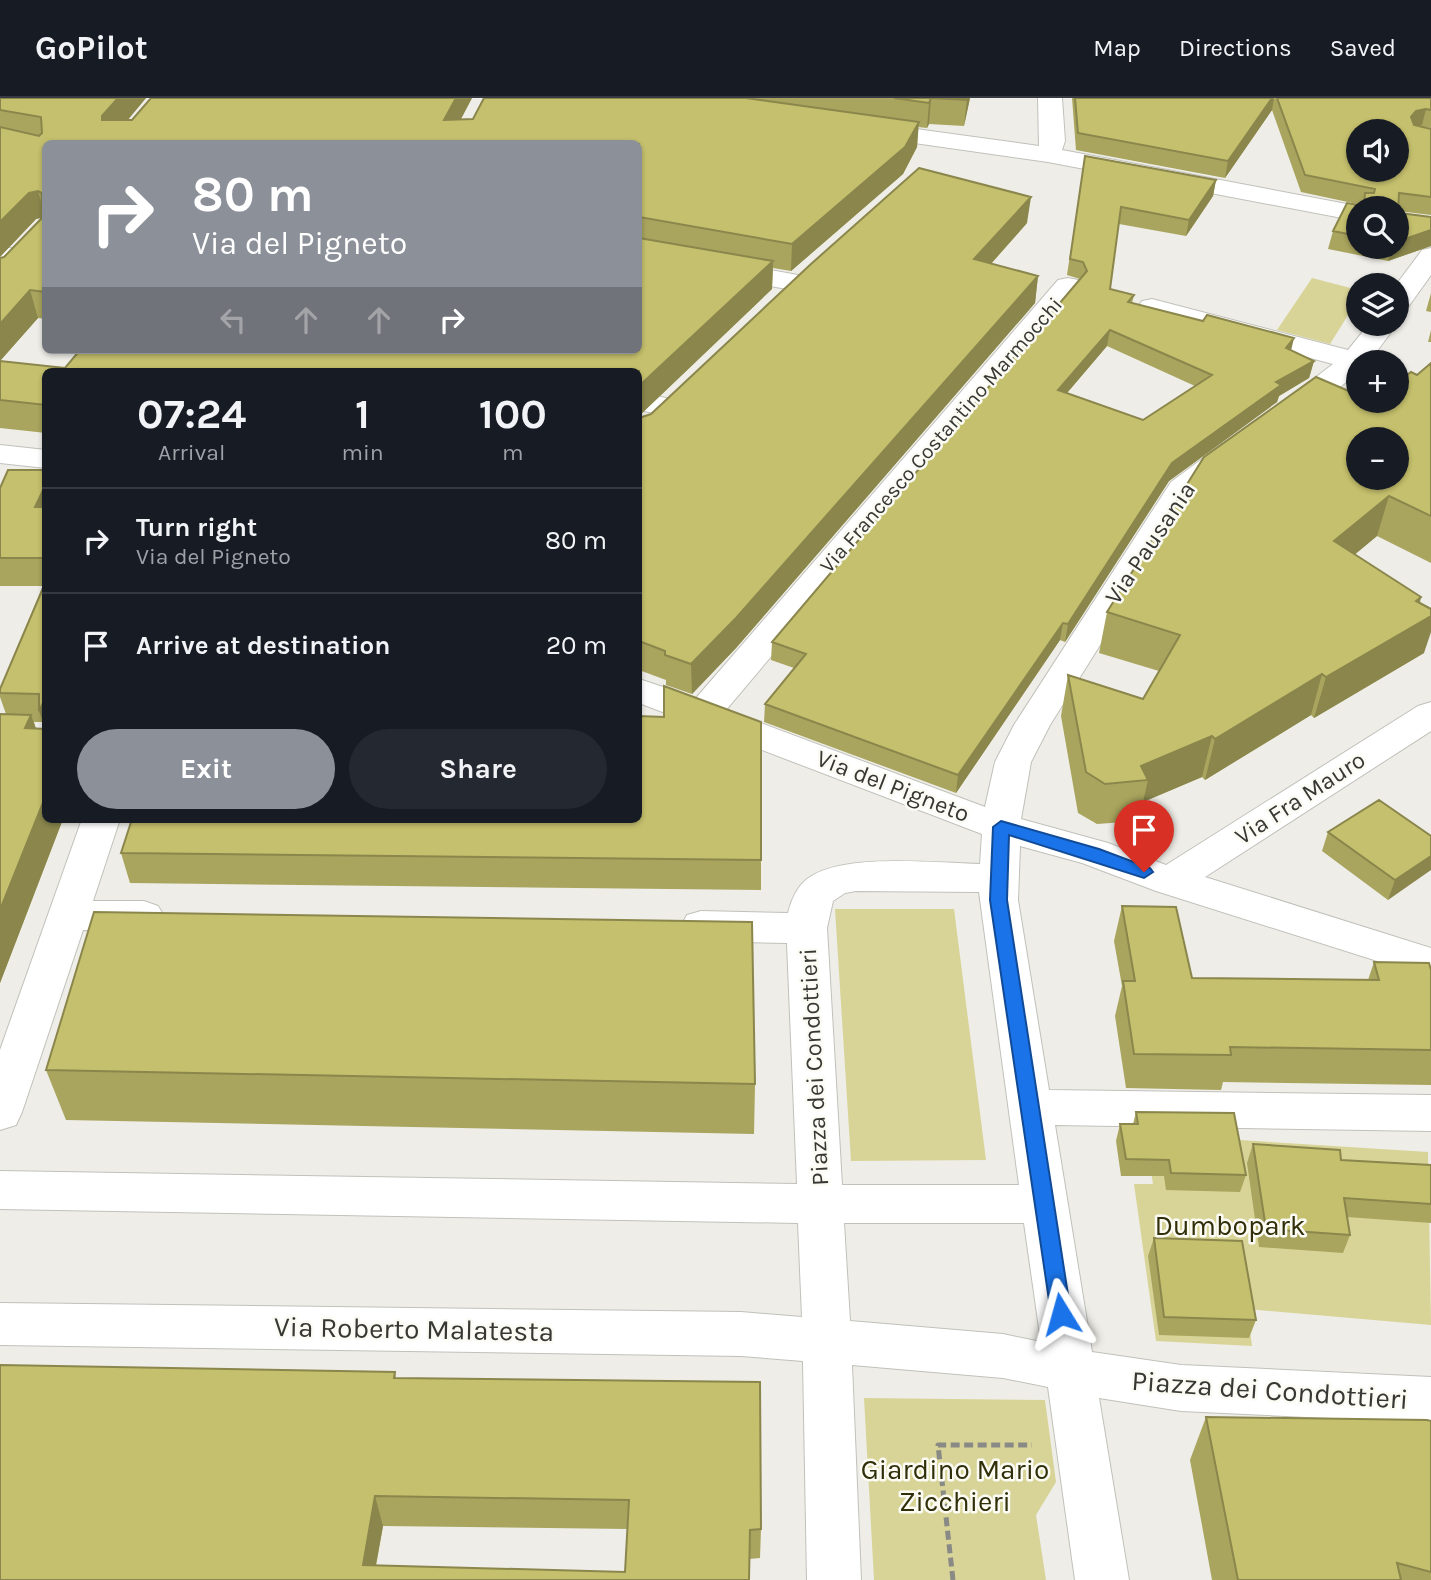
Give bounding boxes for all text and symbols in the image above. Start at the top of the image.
text: GoPilot [35,29,148,67]
text: Map [1093,34,1141,62]
text: Directions [1179,34,1292,62]
text: Saved [1330,34,1396,62]
map controls [1346,119,1409,490]
button: sound [1346,119,1409,182]
text: 80 m [192,166,314,223]
icon: right [77,168,168,259]
button: search [1346,196,1409,259]
text: Via del Pigneto [192,225,407,262]
button: layers [1346,273,1409,336]
street label: Via Francesco Costantino Marmocchi [815,292,1067,578]
icon: left [214,301,252,339]
icon: ahead [287,301,325,339]
icon: ahead [360,301,398,339]
icon: right [433,301,471,339]
button: + [1346,350,1409,413]
text: 07:24 [137,389,246,439]
text: 1 [355,389,370,439]
text: 100 [479,389,547,439]
button: − [1346,427,1409,490]
text: Arrival [158,439,225,466]
text: min [341,439,384,466]
text: m [502,439,524,466]
street label: Via Pausania [1099,477,1201,609]
text: Turn right [136,512,257,543]
icon: right [77,522,115,560]
text: 80 m [545,525,607,556]
text: Via del Pigneto [136,543,291,570]
icon: arrive [77,627,115,665]
text: Arrive at destination [136,630,390,661]
text: 20 m [546,630,607,661]
button: Exit [77,729,335,809]
button: Share [349,729,607,809]
street label: Via del Pigneto [813,744,973,828]
street label: Via Fra Mauro [1230,746,1370,850]
pin [1114,800,1174,872]
icon: arrive [1125,811,1163,849]
street label: Piazza dei Condottieri [794,948,834,1186]
park label: Dumbopark [1154,1209,1306,1242]
position arrow [1024,1277,1098,1351]
street label: Via Roberto Malatesta [274,1310,554,1348]
street label: Piazza dei Condottieri [1131,1364,1409,1416]
park label: Giardino Mario Zicchieri [861,1453,1049,1518]

